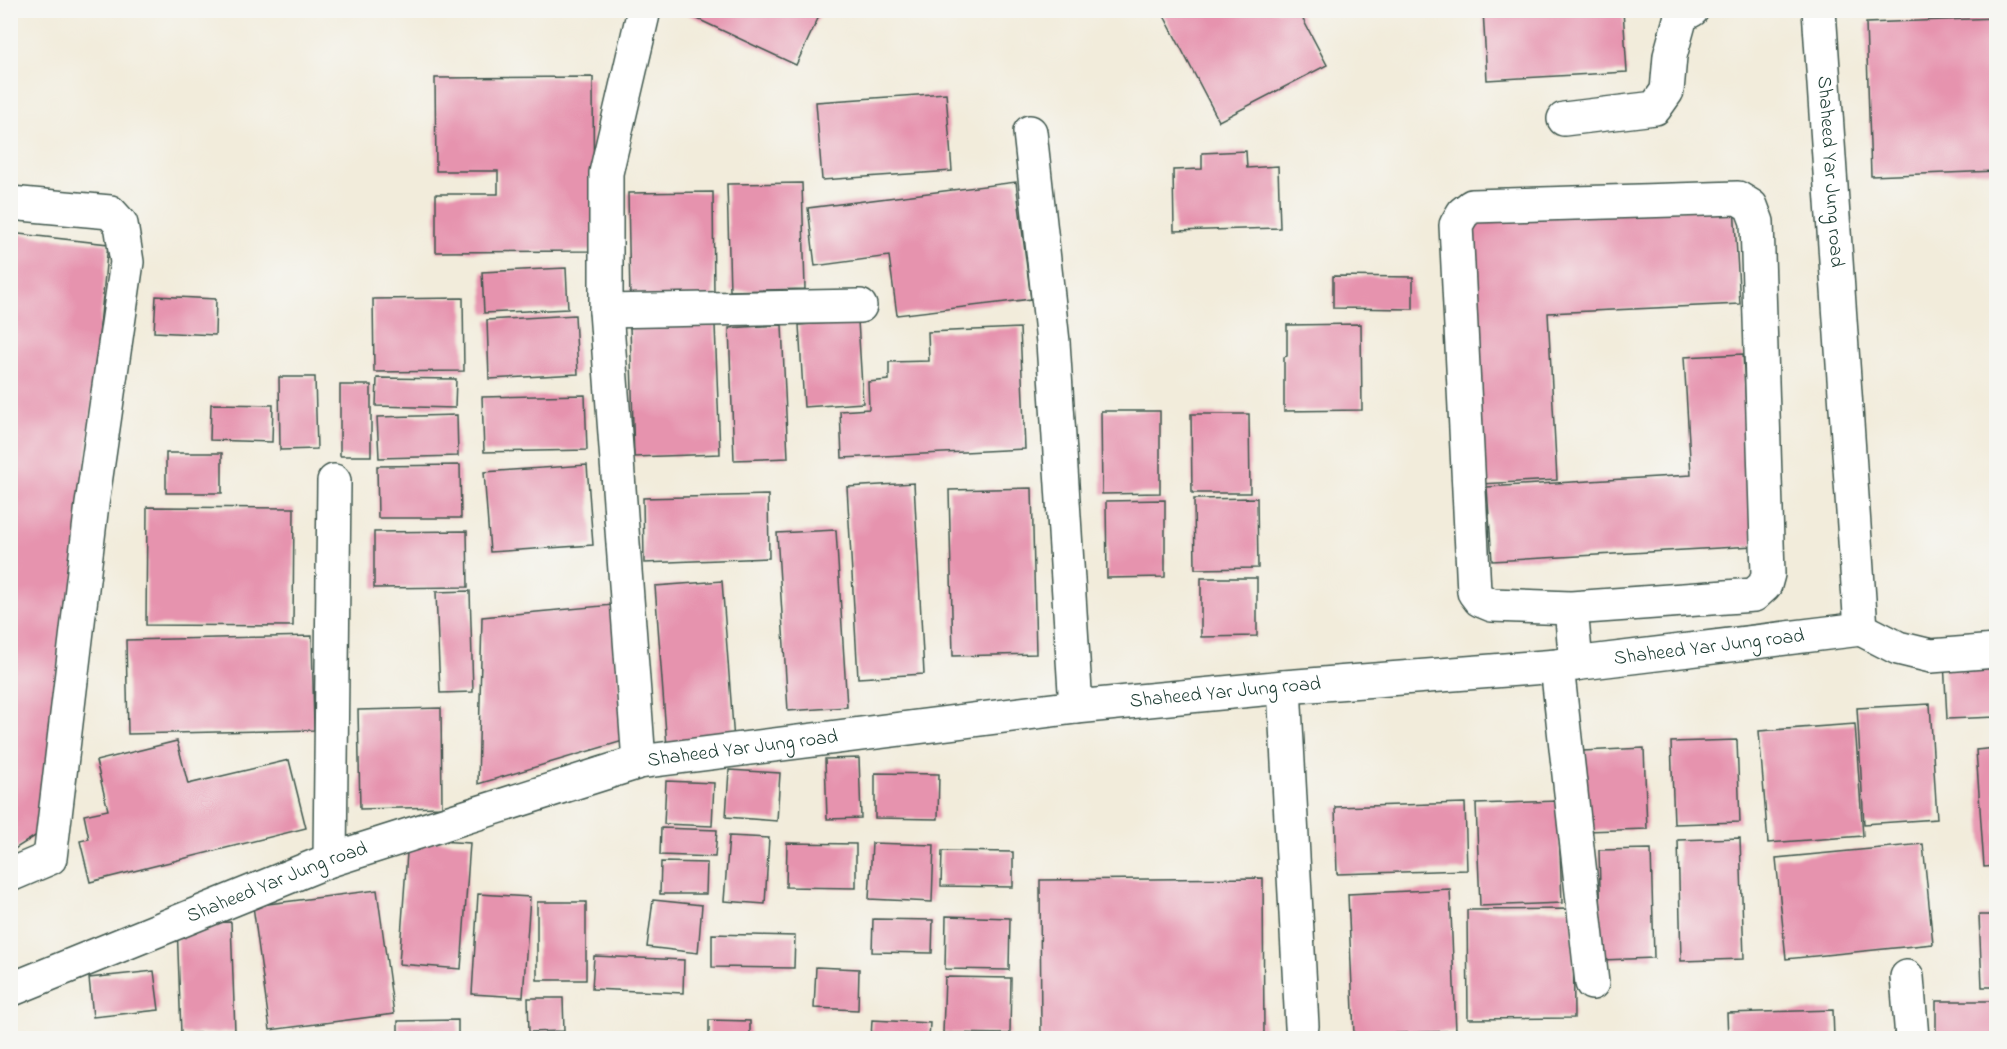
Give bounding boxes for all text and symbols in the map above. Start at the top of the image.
street label: Shaheed Yar Jung road [1809,75,1851,268]
street label: Shaheed Yar Jung road [1612,622,1806,673]
street label: Shaheed Yar Jung road [1128,670,1322,716]
street label: Shaheed Yar Jung road [646,723,840,775]
street label: Shaheed Yar Jung road [183,835,371,931]

